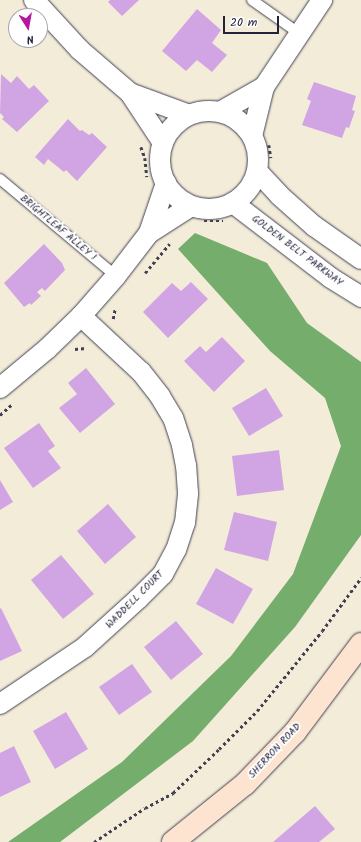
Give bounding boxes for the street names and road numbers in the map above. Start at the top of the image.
street label: BRIGHTLEAF ALLEY 1 [17,193,99,263]
street label: GOLDEN BELT PARKWAY [249,213,345,289]
street label: WADDELL COURT [104,569,166,631]
street label: SHERRON ROAD [246,721,304,781]

